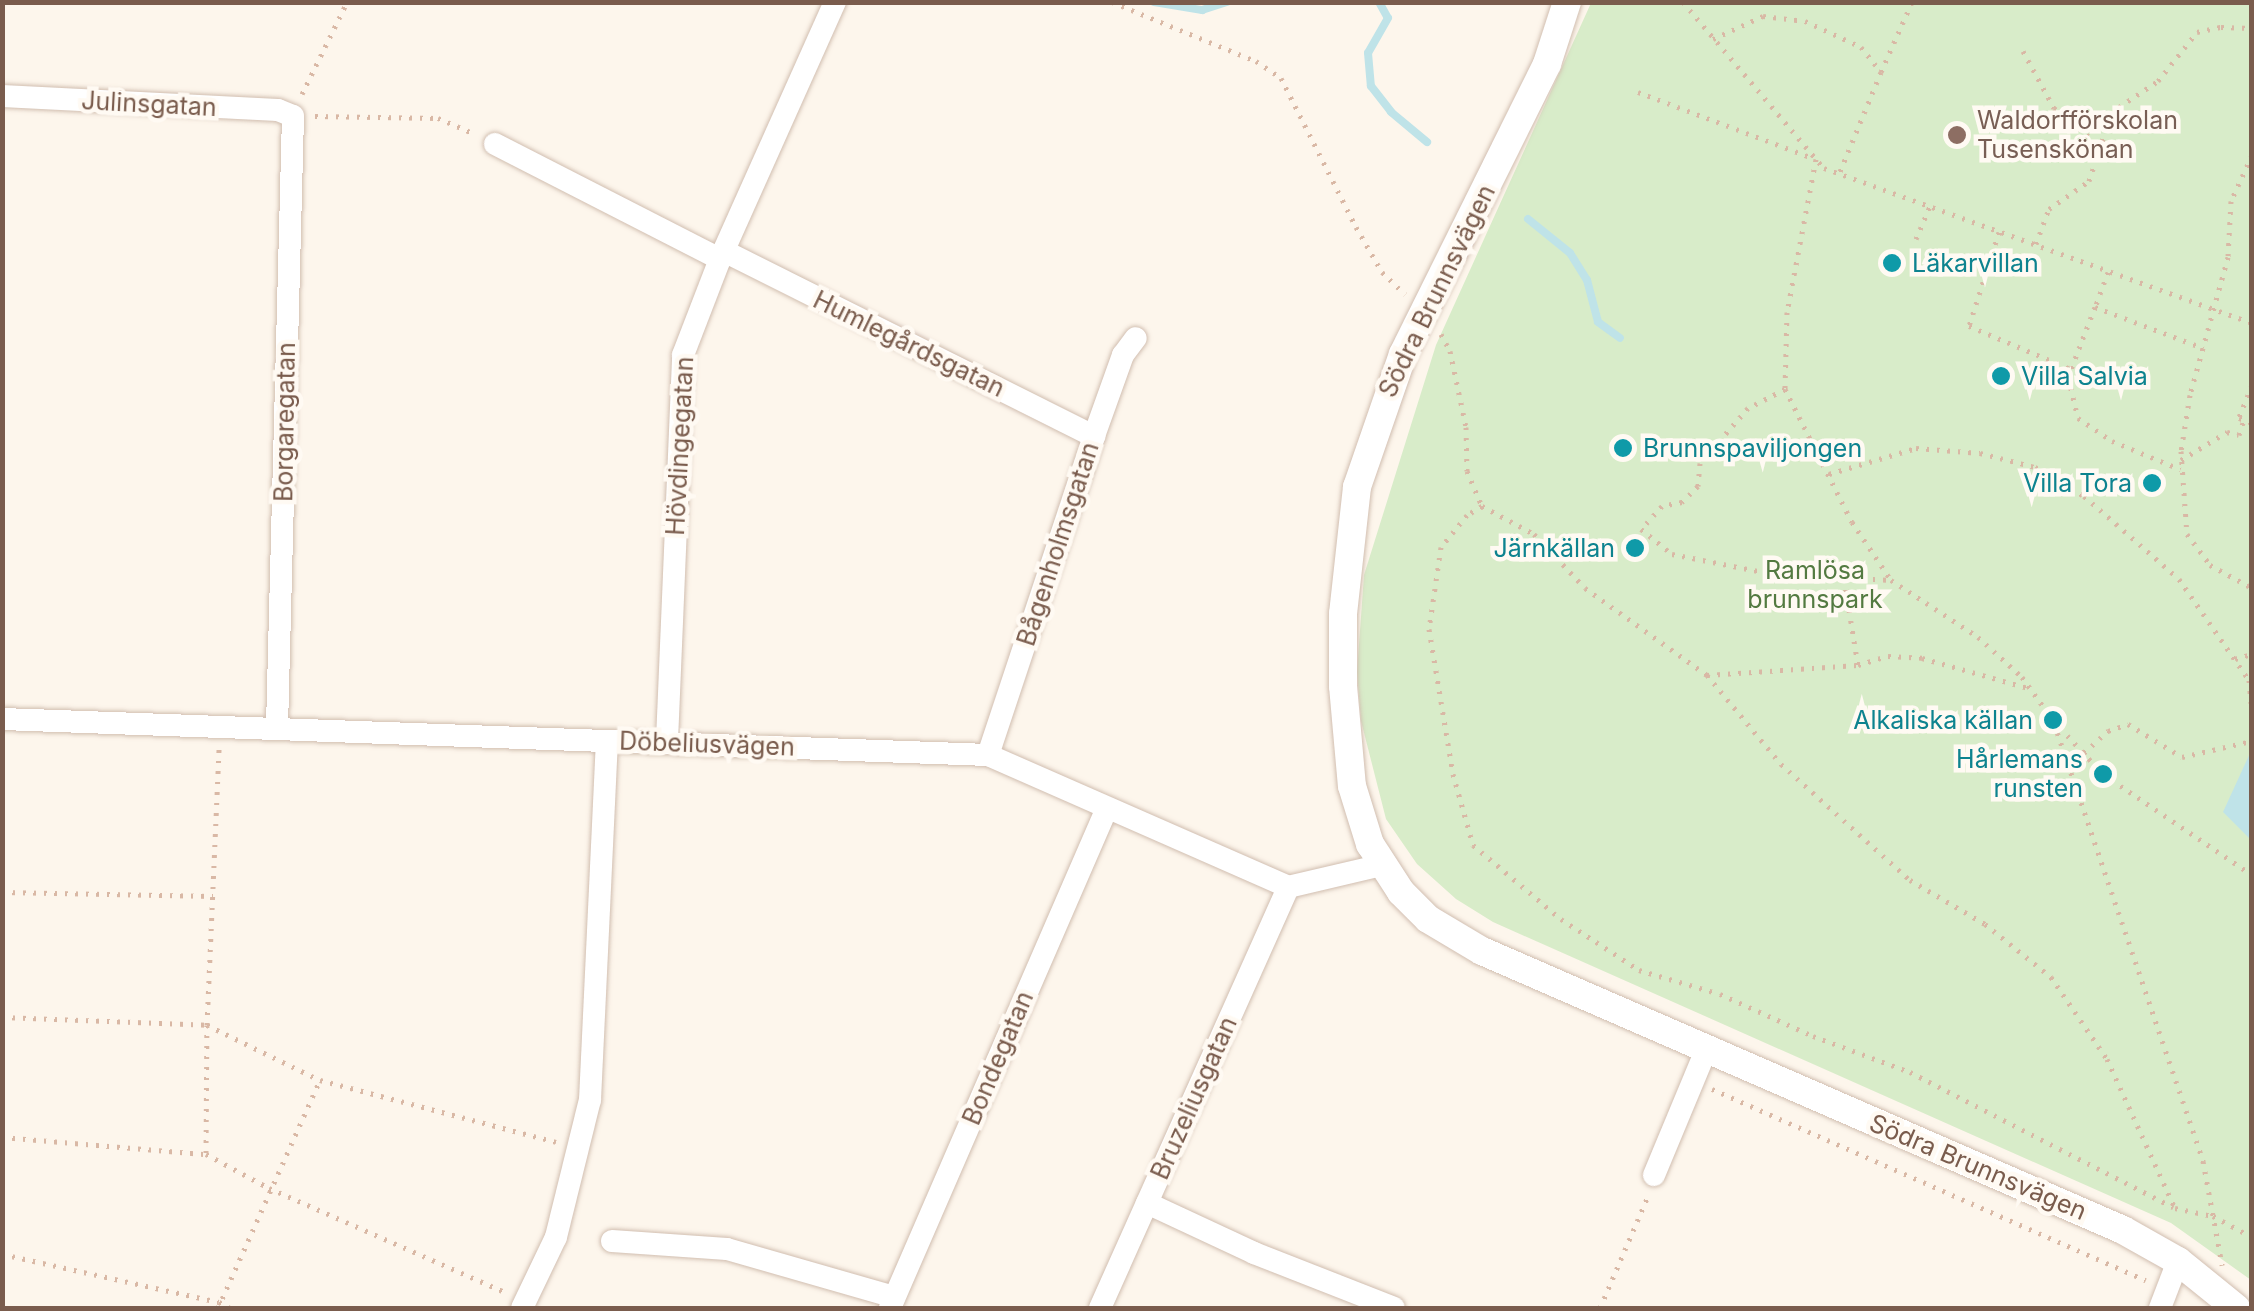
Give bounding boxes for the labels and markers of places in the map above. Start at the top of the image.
place label: Waldorfförskolan Tusenskönan [1977,106,2178,165]
marker: Waldorfförskolan Tusenskönan [1946,124,1968,146]
place label: Läkarvillan [1912,248,2039,278]
marker: Läkarvillan [1881,252,1903,274]
place label: Villa Salvia [2021,361,2148,391]
marker: Villa Salvia [1990,365,2012,387]
place label: Brunnspaviljongen [1643,433,1862,463]
marker: Brunnspaviljongen [1612,437,1634,459]
place label: Villa Tora [2023,468,2132,498]
marker: Villa Tora [2141,472,2163,494]
place label: Järnkällan [1493,533,1615,563]
marker: Järnkällan [1624,537,1646,559]
place label: Alkaliska källan [1853,705,2033,735]
marker: Alkaliska källan [2042,709,2064,731]
place label: Hårlemans runsten [1956,745,2083,804]
marker: Hårlemans runsten [2092,763,2114,785]

